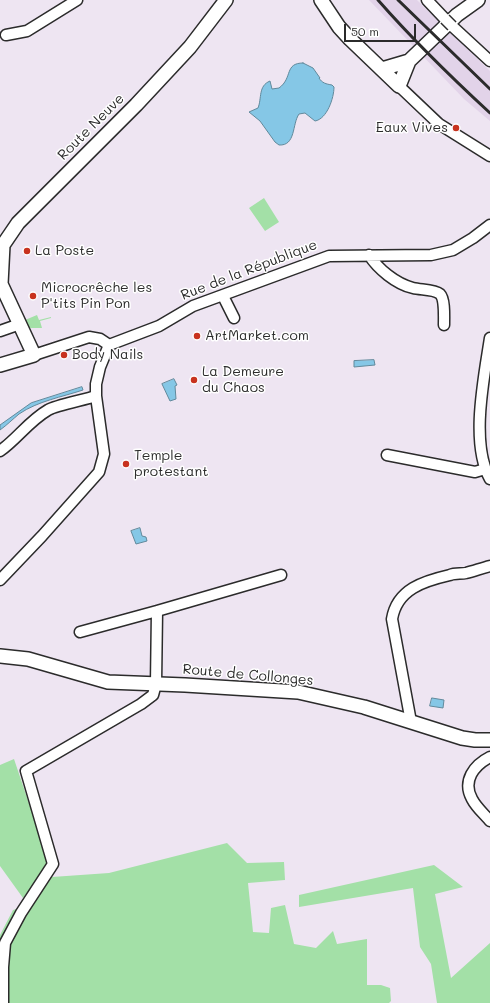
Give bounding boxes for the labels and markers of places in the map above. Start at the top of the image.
place label: Eaux Vives [376,120,448,136]
marker: Eaux Vives [451,123,461,133]
place label: La Poste [35,243,94,259]
marker: La Poste [22,246,32,256]
place label: Microcrêche les P'tits Pin Pon [41,280,152,312]
marker: Microcrêche les P'tits Pin Pon [28,291,38,301]
place label: ArtMarket.com [205,328,309,344]
marker: ArtMarket.com [192,331,202,341]
place label: Body Nails [72,347,143,363]
marker: Body Nails [59,350,69,360]
place label: La Demeure du Chaos [202,364,284,396]
marker: La Demeure du Chaos [189,375,199,385]
place label: Temple protestant [134,448,208,480]
marker: Temple protestant [121,459,131,469]

